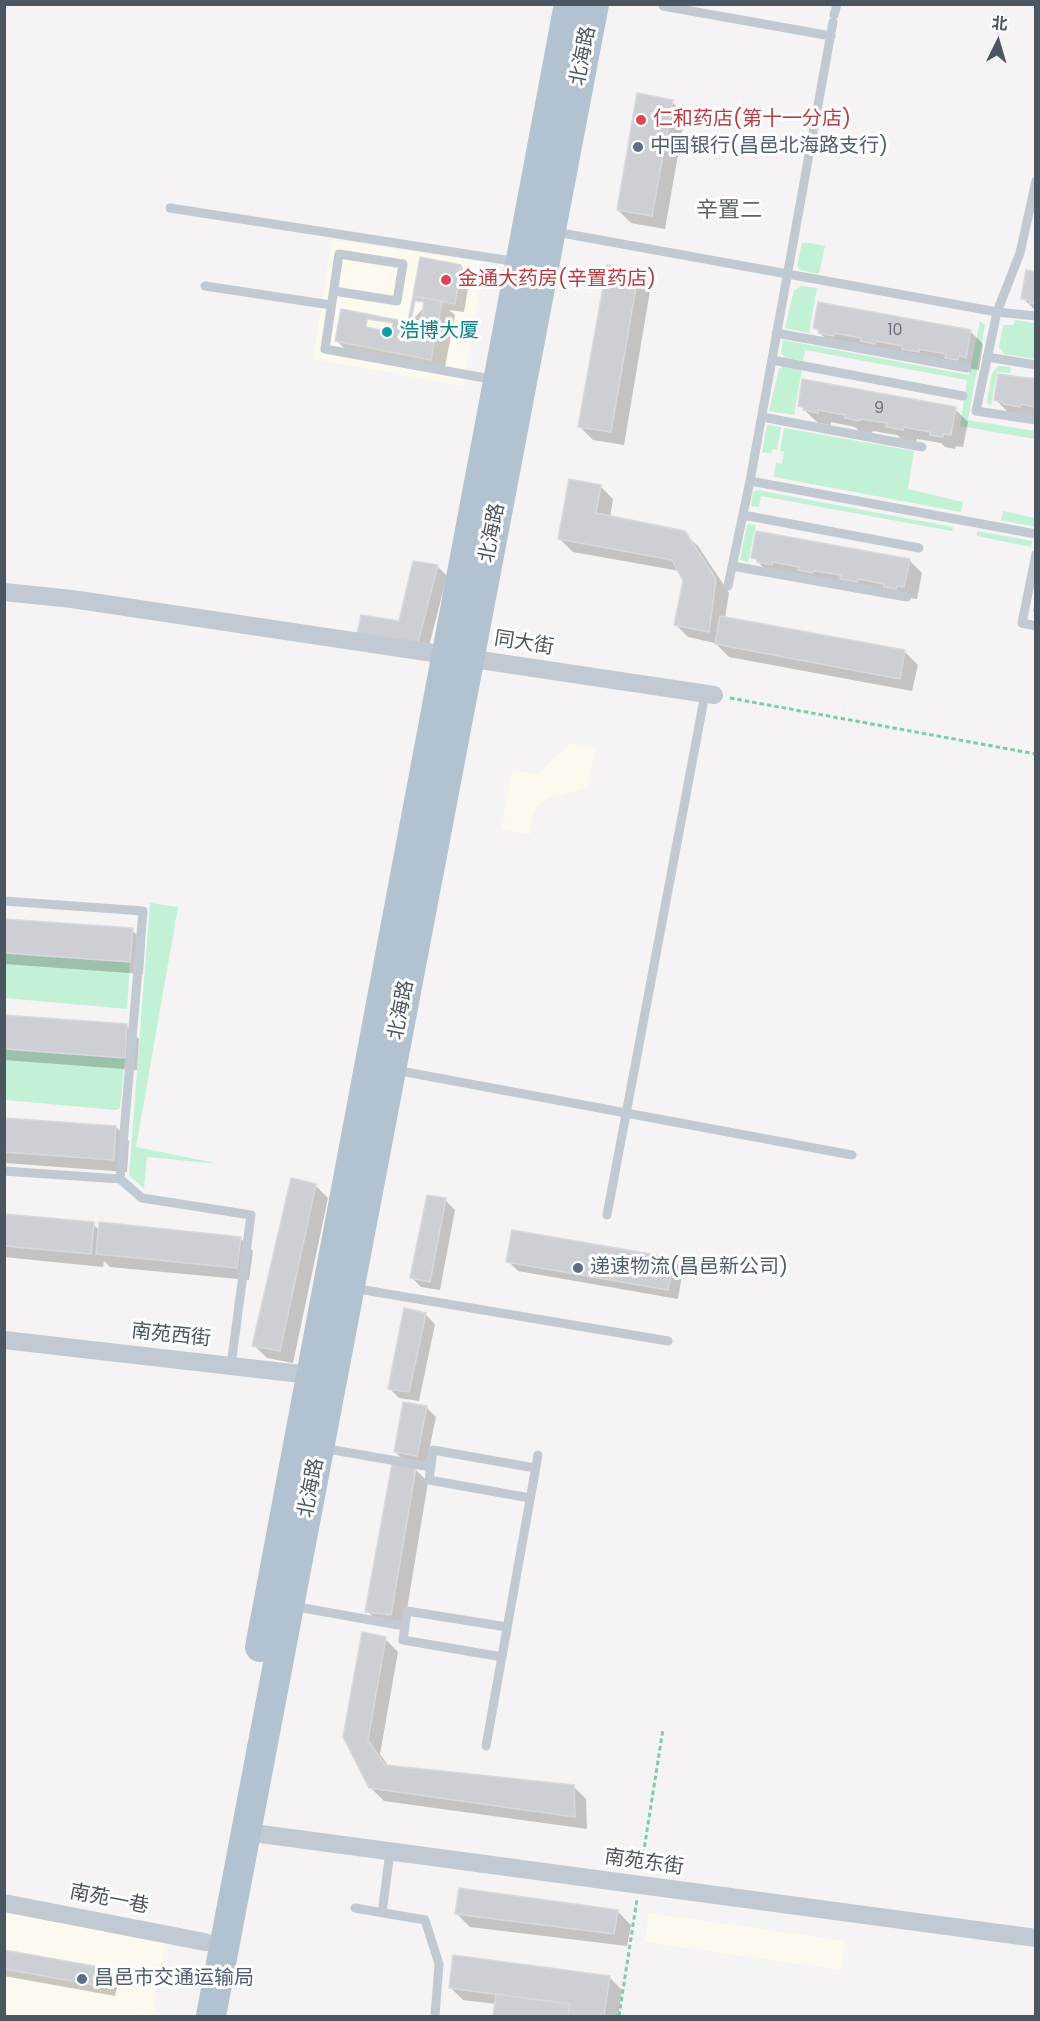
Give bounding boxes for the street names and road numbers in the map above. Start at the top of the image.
street label: 北海路 [566,24,602,88]
street label: 北海路 [475,501,511,565]
street label: 同大街 [492,627,556,661]
street label: 北海路 [384,978,420,1042]
street label: 南苑西街 [130,1320,212,1352]
street label: 北海路 [294,1456,330,1520]
street label: 南苑东街 [603,1846,685,1880]
street label: 南苑一巷 [67,1881,151,1919]

